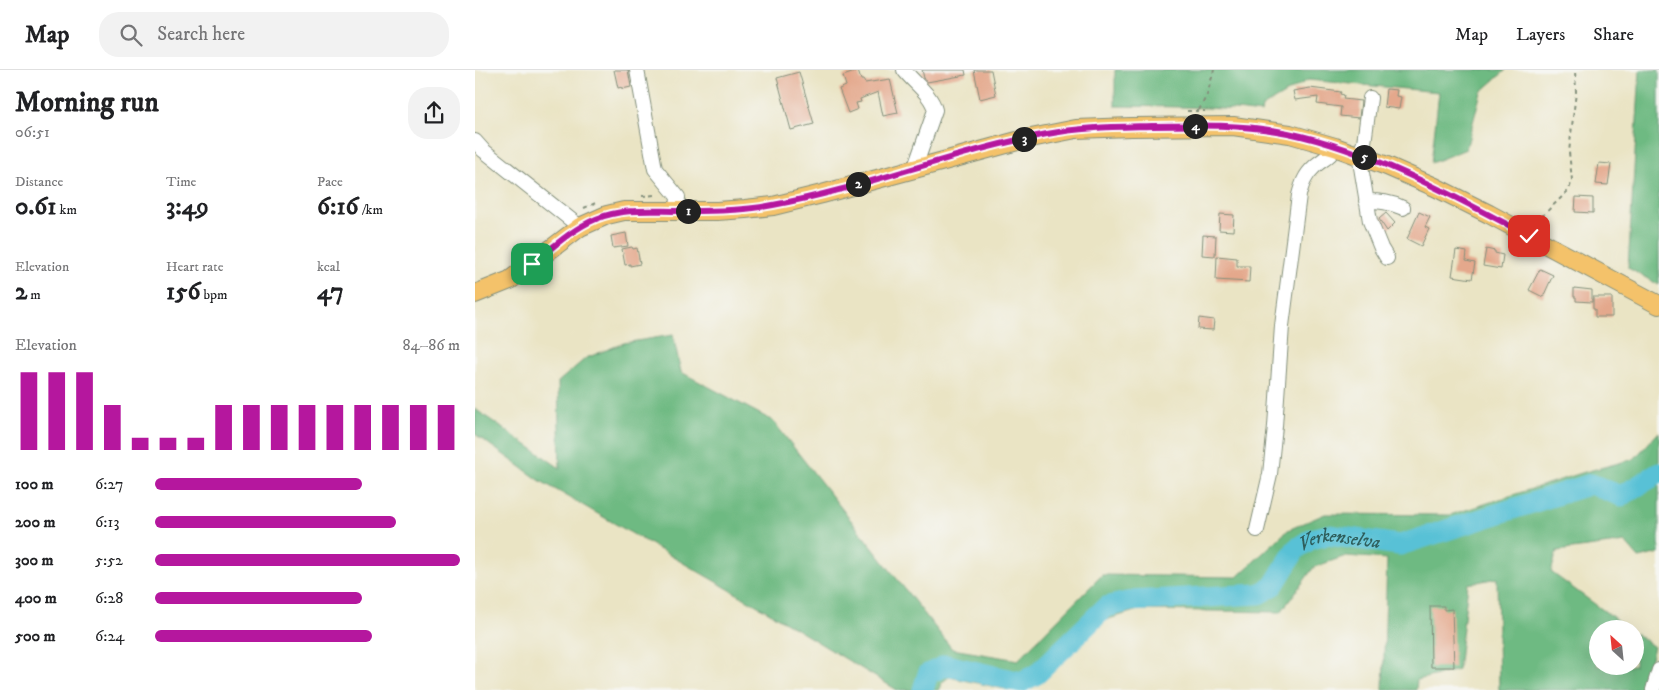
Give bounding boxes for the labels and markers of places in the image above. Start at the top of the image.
pin: 4 [1183,114,1207,138]
pin: 3 [1011,126,1037,152]
pin: 5 [1351,144,1377,170]
pin: 2 [845,172,871,196]
pin: 1 [675,198,701,224]
pin [1508,215,1550,257]
pin [511,243,553,285]

